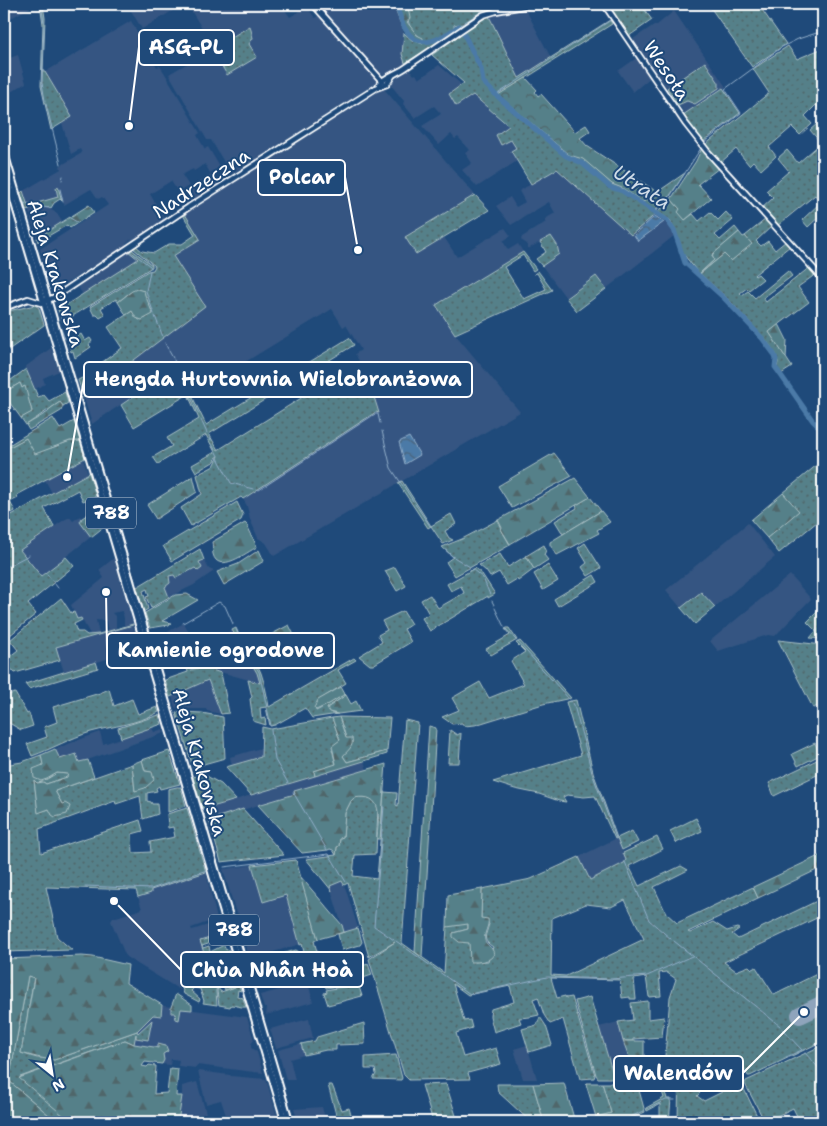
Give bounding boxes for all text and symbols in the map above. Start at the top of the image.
callout: ASG-PL [139,30,234,65]
text: ASG-PL [149,34,224,60]
street label: Wesoła [637,35,696,105]
street label: Nadrzeczna [148,143,255,224]
water label: Utrata [608,159,676,215]
callout: Polcar [258,160,345,195]
text: Polcar [269,164,336,190]
street label: Aleja Krakowska [21,196,90,350]
callout: Hengda Hurtownia Wielobranżowa [84,362,472,397]
text: Hengda Hurtownia Wielobranżowa [94,366,462,392]
road number: 788 [86,498,136,528]
callout: Kamienie ogrodowe [107,633,334,668]
text: Kamienie ogrodowe [117,637,325,663]
street label: Aleja Krakowska [166,685,233,839]
road number: 788 [209,914,259,946]
callout: Chùa Nhân Hoà [181,952,363,987]
text: Chùa Nhân Hoà [191,957,353,983]
north arrow [28,1048,78,1098]
callout: Walendów [614,1056,743,1091]
text: Walendów [623,1060,733,1086]
text: N [49,1075,68,1096]

